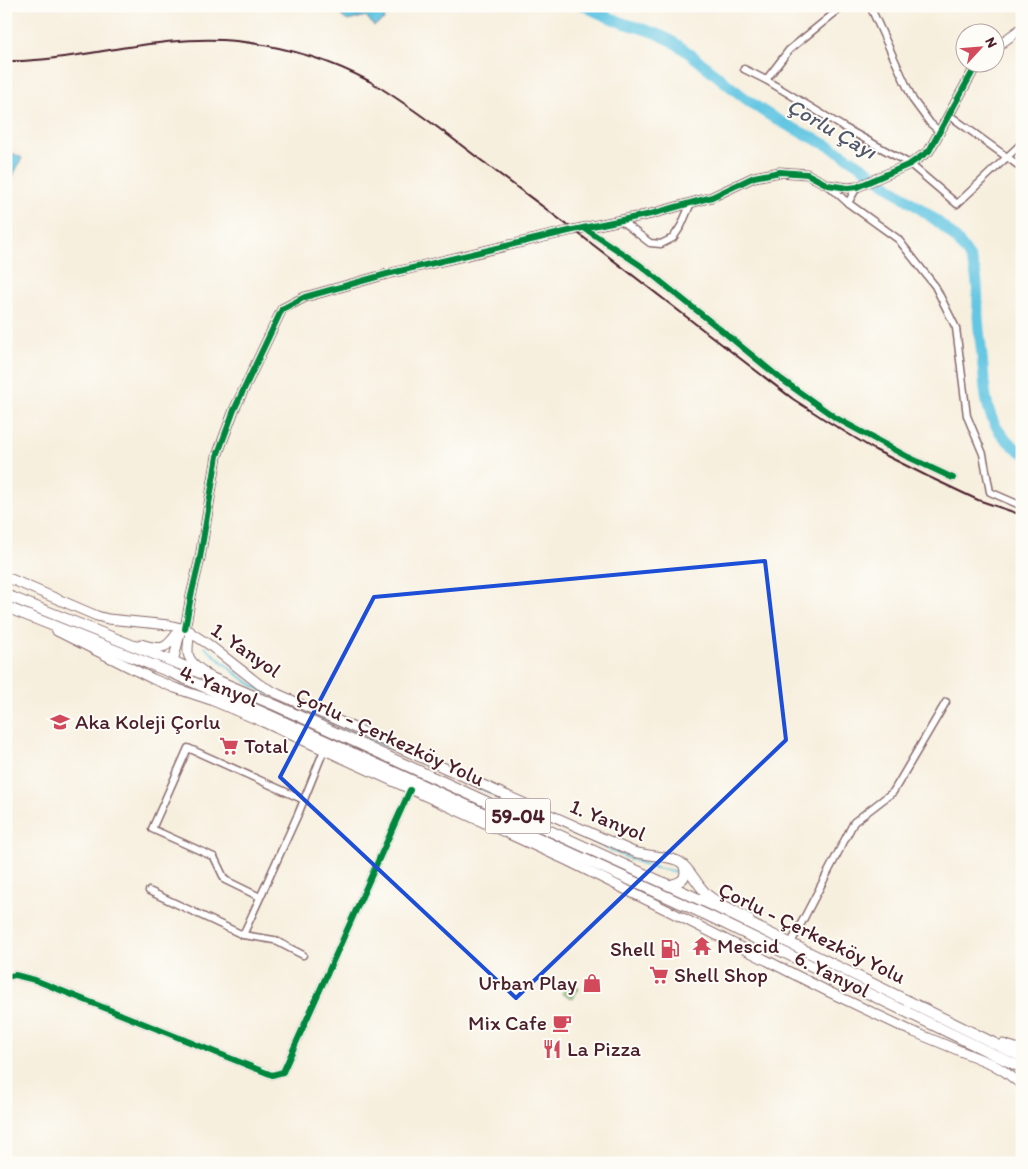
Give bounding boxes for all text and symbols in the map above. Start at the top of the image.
north arrow [956,22,1006,72]
text: N [982,35,1001,50]
water label: Çorlu Çayı [782,92,883,166]
street label: 1. Yanyol [207,617,286,683]
street label: 4. Yanyol [176,659,262,712]
street label: Çorlu - Çerkezköy Yolu [292,682,488,791]
place label: Aka Koleji Çorlu [75,709,221,734]
school or university icon: Aka Koleji Çorlu [49,711,71,733]
place label: Total [244,733,289,758]
supermarket icon: Total [218,735,240,757]
street label: 1. Yanyol [567,793,650,846]
road number: 59-04 [486,798,550,834]
street label: Çorlu - Çerkezköy Yolu [715,876,910,989]
place label: Mescid [717,933,780,958]
temple icon: Mescid [691,935,713,957]
place label: Shell [610,936,655,961]
fuel station icon: Shell [659,938,681,960]
street label: 6. Yanyol [790,945,874,1003]
place label: Shell Shop [674,962,768,987]
supermarket icon: Shell Shop [648,964,670,986]
place label: Urban Play [478,970,577,995]
shop icon: Urban Play [581,972,603,994]
place label: Mix Cafe [468,1010,547,1035]
cafe icon: Mix Cafe [551,1012,573,1034]
place label: La Pizza [567,1036,641,1061]
restaurant icon: La Pizza [541,1038,563,1060]

